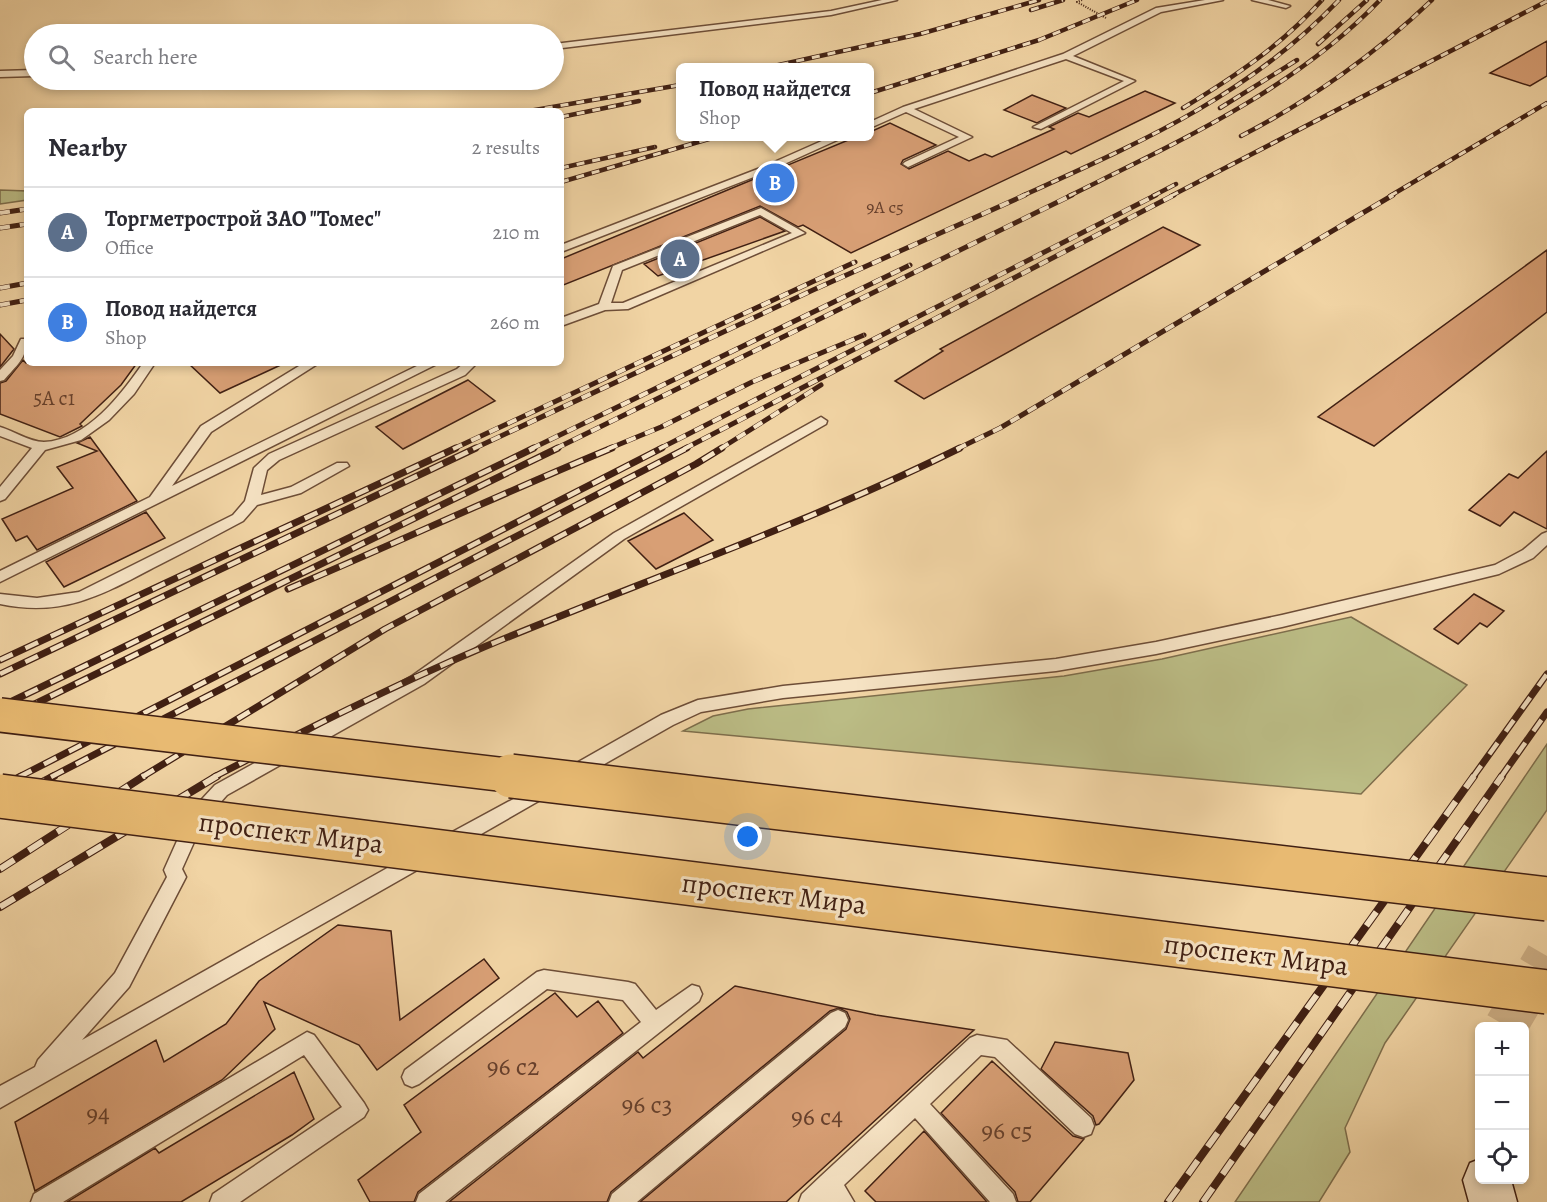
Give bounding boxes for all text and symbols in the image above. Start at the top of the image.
search box [24,24,564,90]
icon: search [45,41,78,74]
text: Search here [93,42,198,72]
popup [676,63,874,141]
text: Повод найдется [699,74,851,104]
text: Shop [699,104,741,131]
text: Nearby [48,130,127,165]
text: 2 results [472,134,540,161]
pin: B [756,160,794,206]
house number: 9A c5 [866,195,904,219]
text: Торгметрострой ЗАО "Томес" [105,204,381,234]
text: A [61,219,74,246]
text: 210 m [492,219,540,246]
text: Office [105,234,154,261]
pin: A [660,236,700,282]
text: Повод найдется [105,294,257,324]
text: B [61,309,74,336]
text: 260 m [490,309,540,336]
text: Shop [105,324,147,351]
house number: 5А с1 [33,384,75,412]
street label: проспект Мира [197,803,386,863]
your location [733,822,762,851]
street label: проспект Мира [680,864,869,924]
street label: проспект Мира [1162,925,1351,985]
map controls [1475,1022,1529,1184]
button: + [1475,1022,1529,1076]
house number: 96 с2 [487,1049,539,1084]
button: − [1475,1076,1529,1130]
house number: 96 с3 [621,1087,673,1122]
house number: 94 [86,1096,110,1131]
house number: 96 с4 [791,1099,843,1134]
house number: 96 с5 [981,1113,1033,1148]
button: locate [1475,1130,1529,1184]

